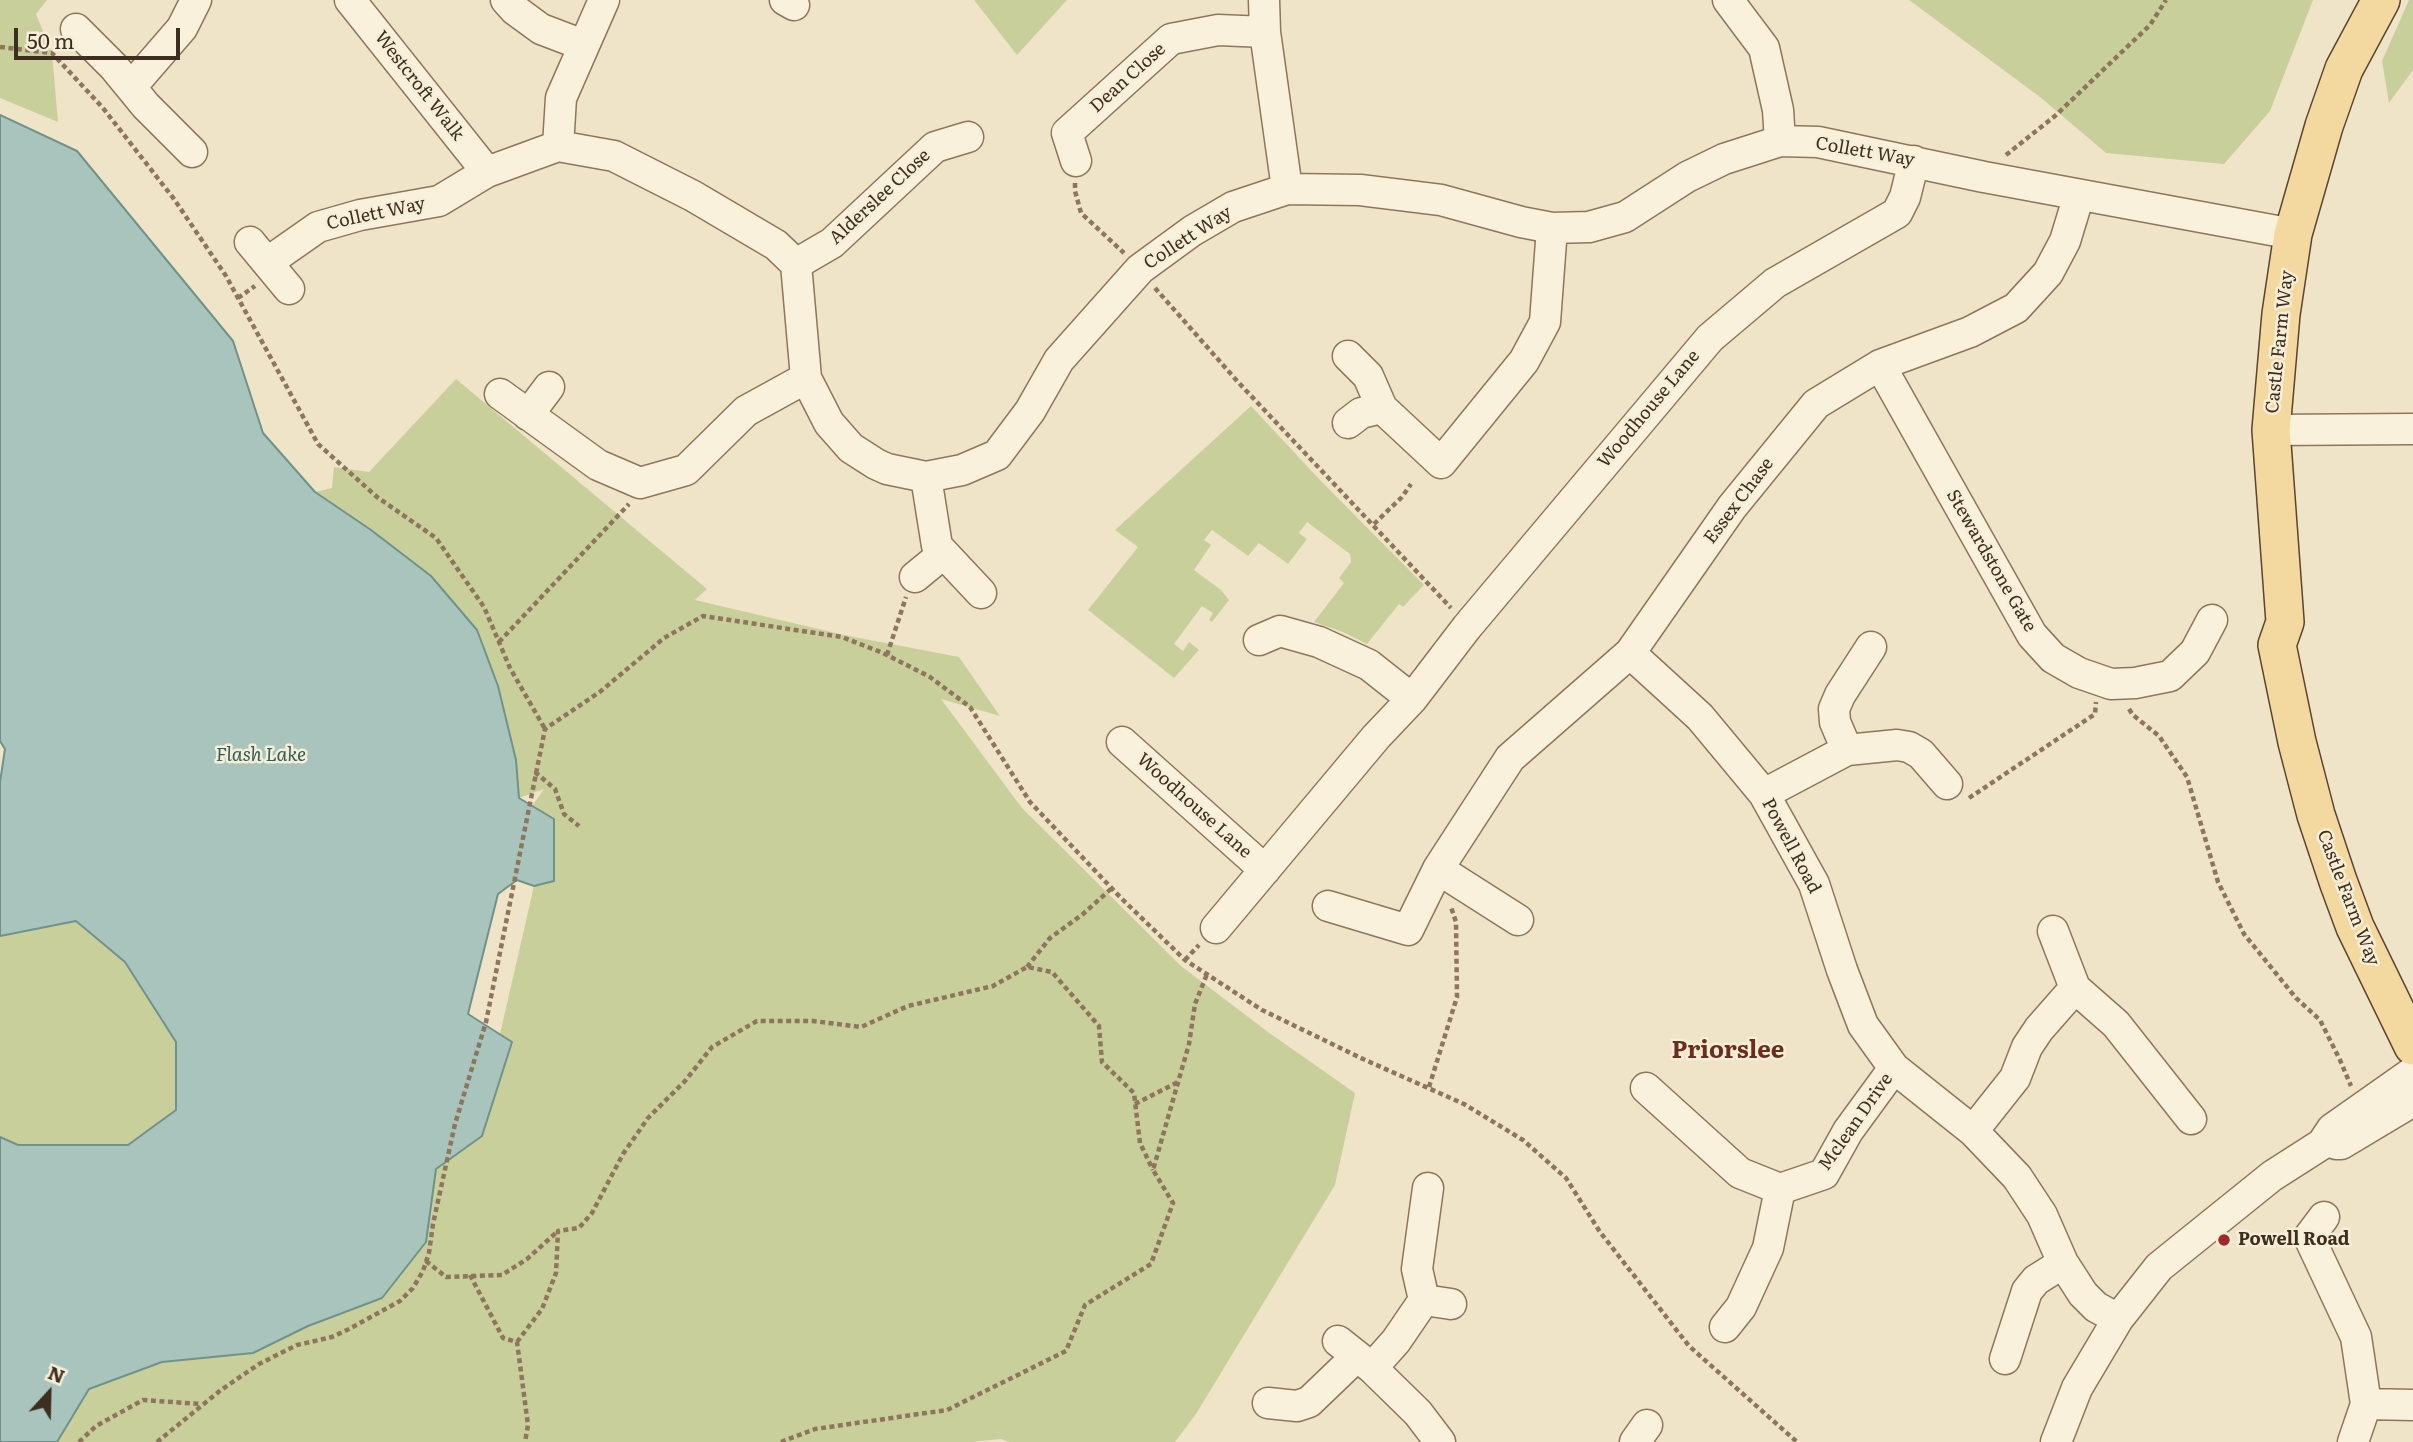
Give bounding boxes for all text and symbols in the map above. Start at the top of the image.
scale bar [18,14,184,58]
text: 50 m [27,24,74,55]
street label: Westcroft Walk [370,27,468,145]
street label: Dean Close [1086,38,1170,118]
street label: Collett Way [1814,133,1916,171]
street label: Alderslee Close [825,145,935,249]
street label: Collett Way [325,193,427,235]
street label: Collett Way [1140,202,1236,274]
street label: Castle Farm Way [2262,269,2298,415]
street label: Woodhouse Lane [1593,346,1705,472]
street label: Essex Chase [1700,454,1778,548]
street label: Stewardstone Gate [1942,486,2040,636]
water label: Flash Lake [216,744,306,766]
street label: Woodhouse Lane [1132,749,1256,863]
street label: Powell Road [1757,795,1825,897]
street label: Castle Farm Way [2312,827,2384,969]
district label: Priorslee [1672,1037,1784,1065]
street label: Mclean Drive [1814,1069,1898,1175]
place label: Powell Road [2238,1229,2350,1251]
marker: Powell Road [2216,1232,2232,1248]
north arrow [14,1358,84,1428]
text: N [44,1358,69,1389]

